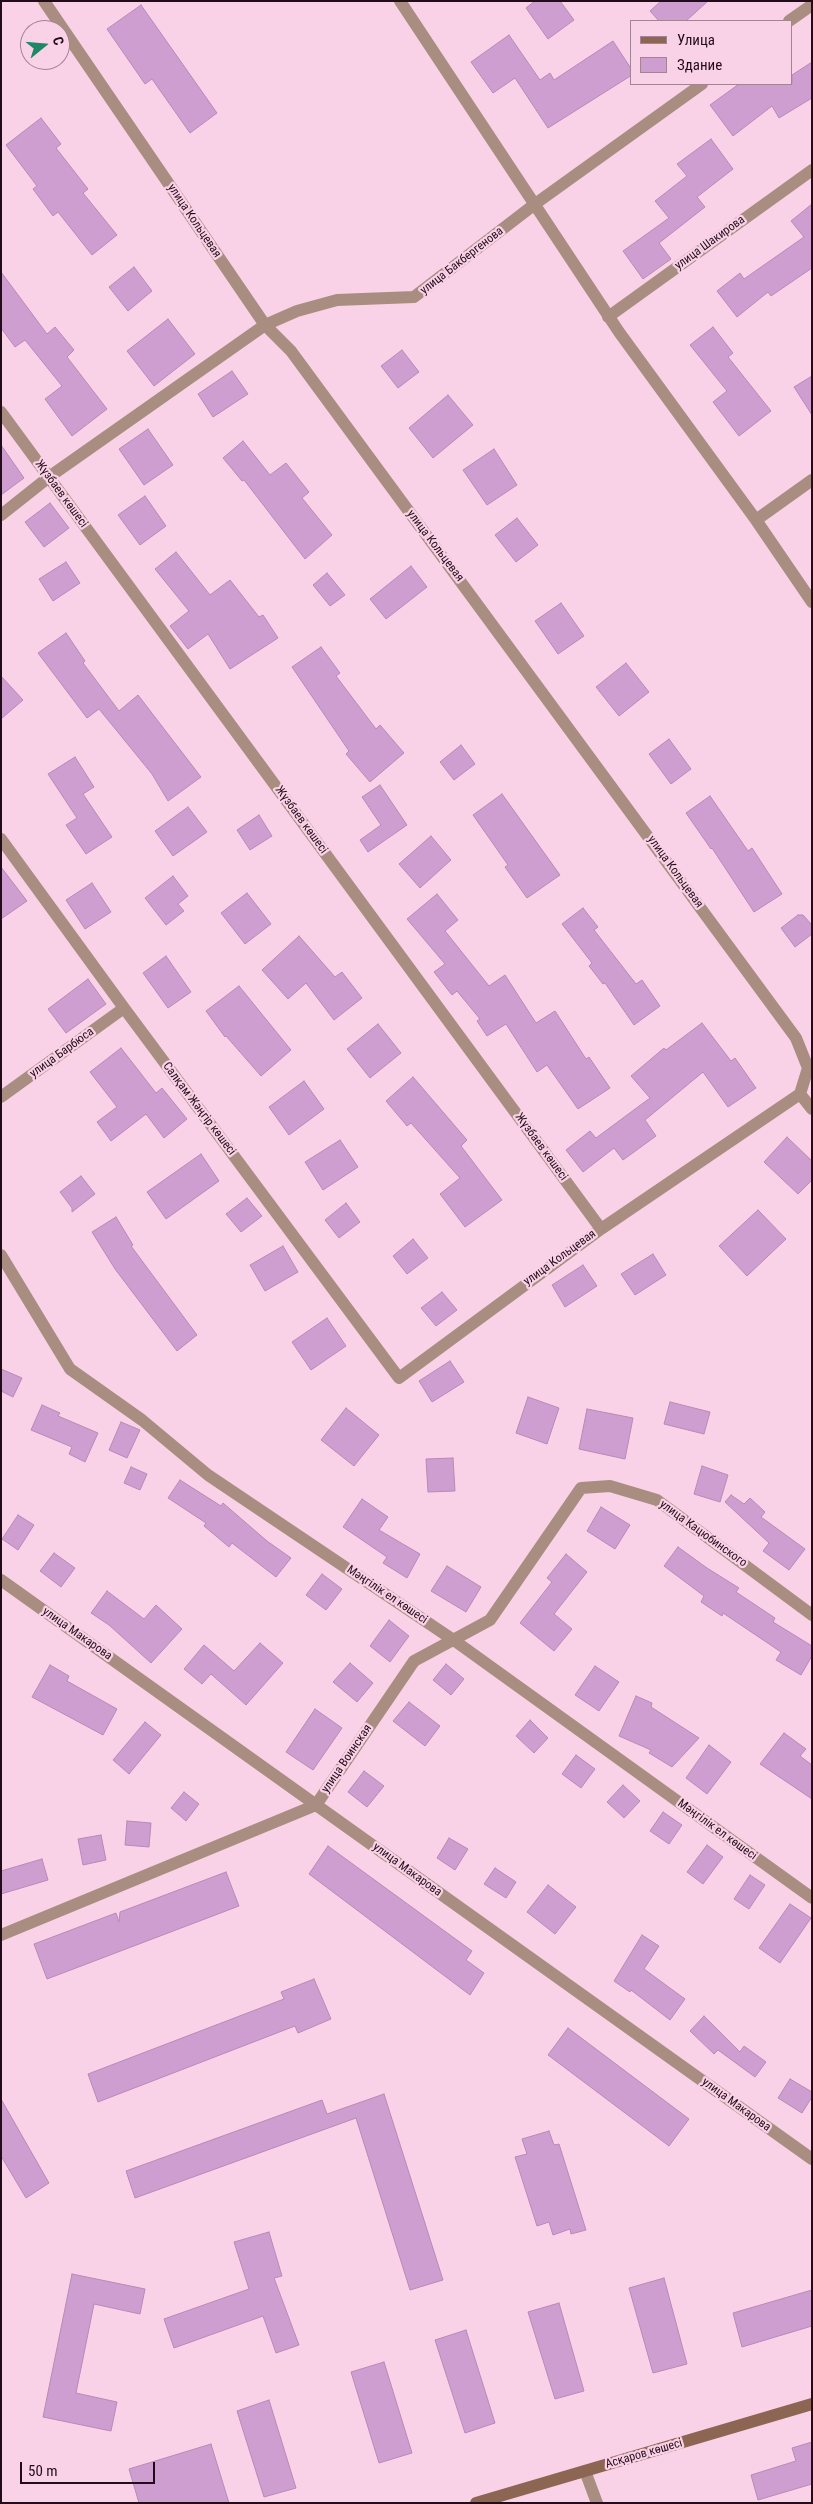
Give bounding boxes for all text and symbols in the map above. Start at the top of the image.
north arrow [20,20,70,70]
legend [630,20,793,85]
text: Улица [677,31,715,49]
text: С [50,35,67,47]
text: Здание [677,56,722,74]
street label: улица Кольцевая [164,181,224,261]
street label: улица Шакирова [672,213,748,273]
street label: улица Бакбергенова [418,224,506,298]
street label: Жүзбаев көшесі [32,457,90,531]
street label: улица Кольцевая [403,507,467,585]
street label: Жүзбаев көшесі [272,783,330,857]
street label: улица Кольцевая [644,833,706,911]
street label: улица Барбюса [27,1025,97,1081]
street label: Салқам Жәңгір көшесі [159,1060,239,1158]
street label: Жүзбаев көшесі [512,1110,570,1184]
street label: улица Кольцевая [521,1227,599,1289]
street label: улица Кацюбинского [656,1497,750,1571]
street label: Мәңгілік ел көшесі [344,1563,430,1627]
street label: улица Макарова [39,1605,115,1663]
street label: улица Воинская [319,1722,375,1796]
street label: Мәңгілік ел көшесі [675,1796,759,1864]
street label: улица Макарова [370,1840,444,1900]
street label: улица Макарова [699,2075,773,2135]
street label: Асқаров көшесі [604,2436,684,2472]
scale bar [22,2452,158,2484]
text: 50 m [28,2462,58,2480]

